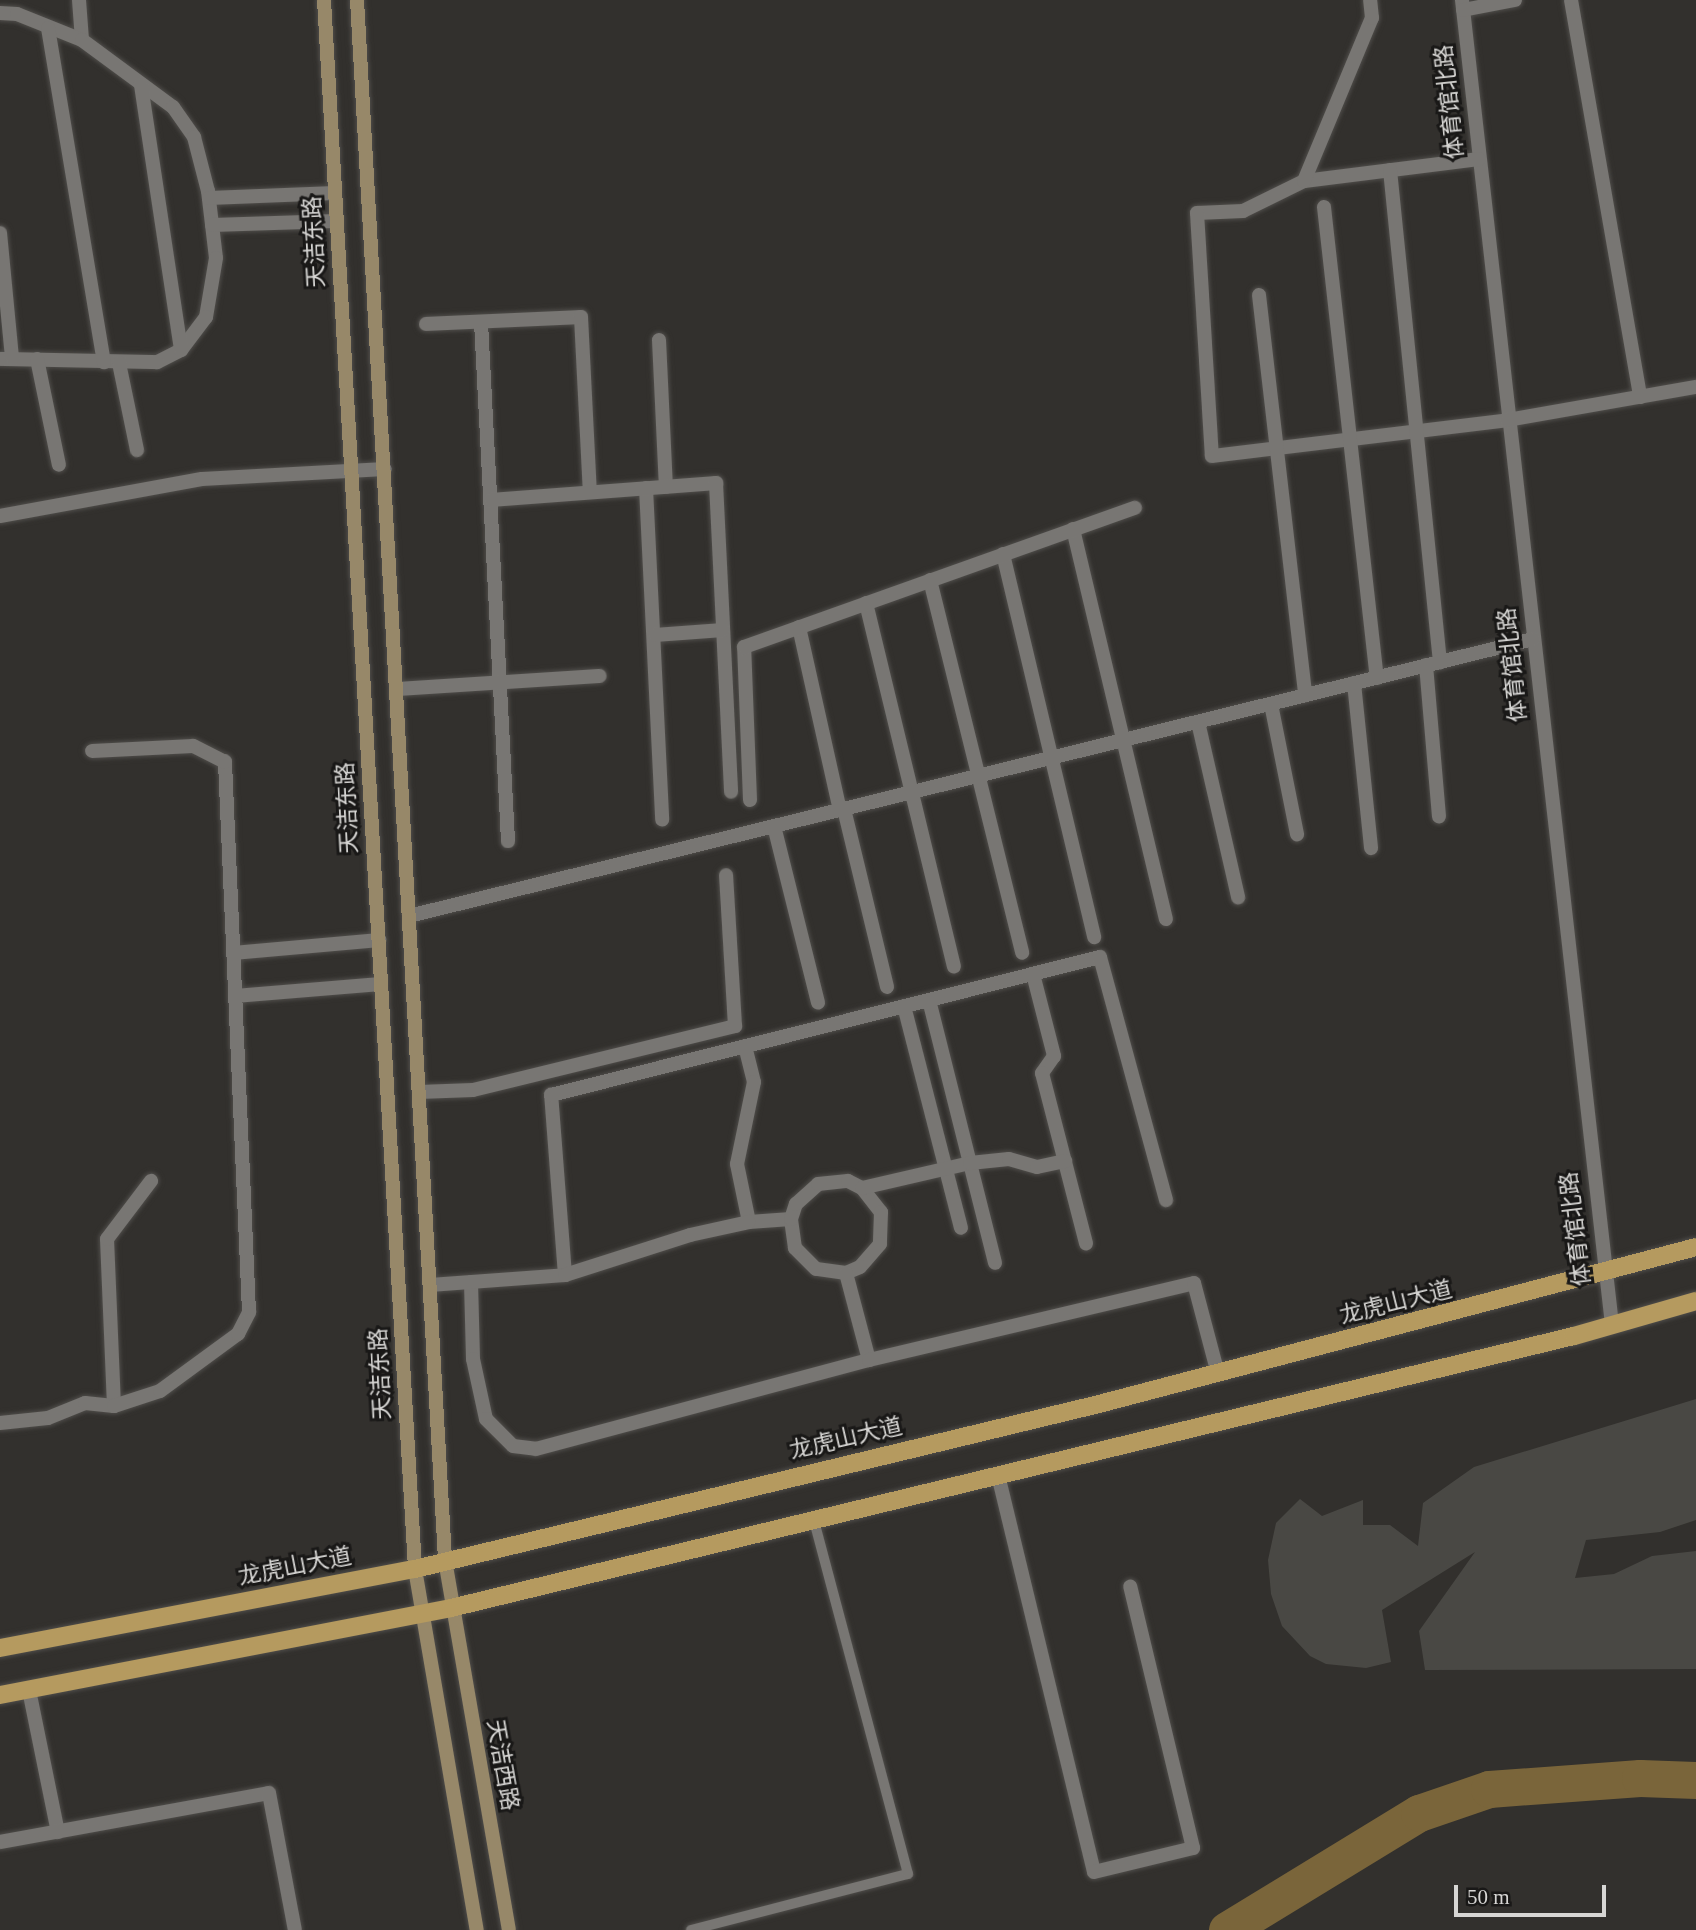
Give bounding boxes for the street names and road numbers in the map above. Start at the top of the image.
street label: 体育馆北路 [1430,43,1470,161]
street label: 天洁东路 [299,195,331,289]
street label: 体育馆北路 [1493,606,1533,724]
street label: 天洁东路 [332,761,364,855]
street label: 体育馆北路 [1555,1170,1597,1288]
street label: 龙虎山大道 [1337,1276,1455,1330]
street label: 天洁东路 [365,1327,397,1421]
street label: 龙虎山大道 [787,1413,905,1465]
street label: 龙虎山大道 [236,1542,354,1592]
street label: 天洁西路 [480,1717,524,1813]

